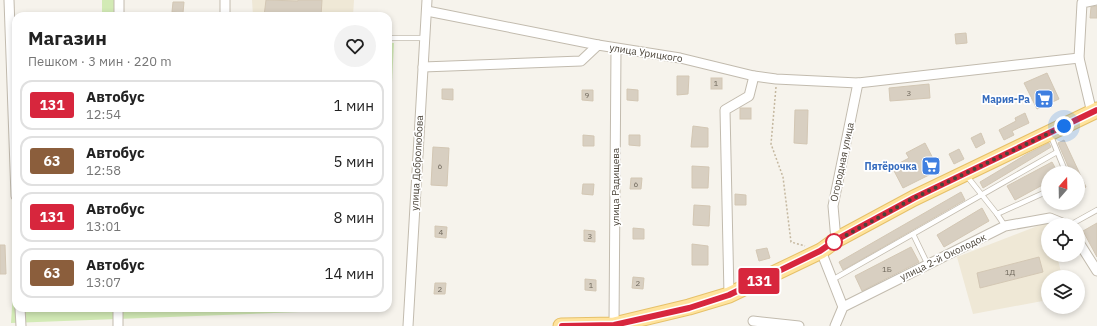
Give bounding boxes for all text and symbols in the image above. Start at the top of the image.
button: heart [334,25,376,67]
text: Магазин [28,26,107,50]
street label: улица Урицкого [608,41,684,65]
text: Пешком · 3 мин · 220 m [28,53,172,70]
house number: 1 [714,78,719,88]
text: Автобус [86,87,145,106]
house number: 3 [907,88,912,98]
supermarket icon: Мария-Ра [1033,88,1055,110]
house number: 9 [585,90,590,100]
place label: Мария-Ра [982,93,1030,106]
text: 131 [39,96,65,114]
text: 1 мин [333,96,374,115]
text: 12:54 [86,106,121,123]
street label: улица Добролюбова [408,114,426,211]
your location [1054,116,1074,136]
street label: Огородная улица [827,120,857,203]
text: Автобус [86,143,145,162]
street label: улица Радищева [609,147,622,226]
text: 63 [44,152,60,170]
text: 5 мин [333,152,374,171]
supermarket icon: Пятёрочка [920,155,942,177]
place label: Пятёрочка [865,160,917,173]
house number: 6 [438,161,443,171]
text: 12:58 [86,162,121,179]
north arrow [1041,166,1085,210]
map controls [1041,166,1085,314]
house number: 6 [634,179,639,189]
text: Автобус [86,199,145,218]
text: 131 [39,208,65,226]
text: 8 мин [333,208,374,227]
text: 13:01 [86,218,121,235]
button: locate [1041,218,1085,262]
house number: 4 [439,227,444,237]
street label: улица 2-й Околодок [898,230,989,284]
house number: 3 [588,231,593,241]
unlabelled marker [825,233,843,251]
text: Автобус [86,255,145,274]
text: 63 [44,264,60,282]
text: 14 мин [324,264,374,283]
house number: 1Б [882,264,892,274]
house number: 1Д [1005,267,1015,277]
line badge: 131 [736,268,782,294]
button: layers [1041,270,1085,314]
text: 131 [746,272,772,290]
text: 13:07 [86,274,121,291]
house number: 2 [636,278,641,288]
house number: 1 [589,280,594,290]
house number: 2 [438,284,443,294]

